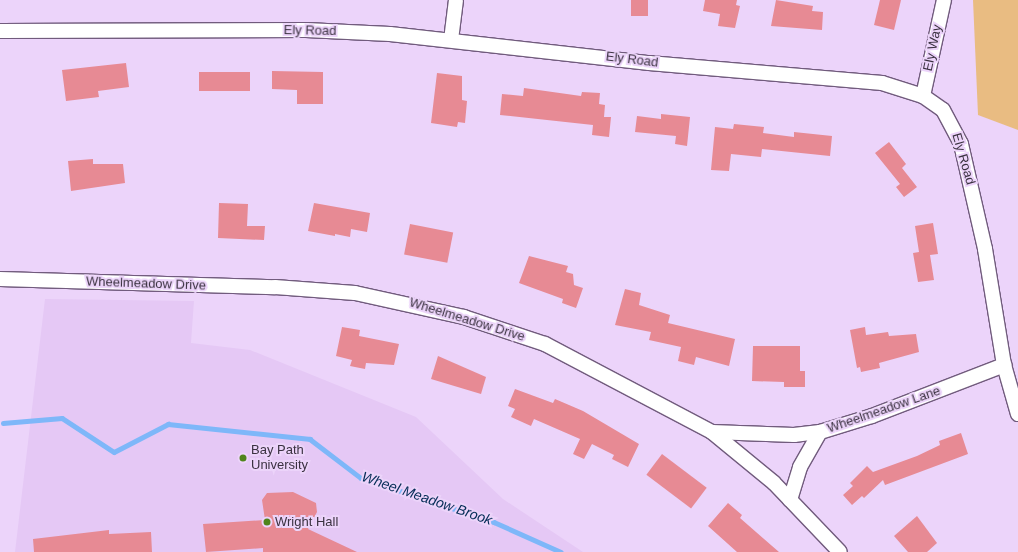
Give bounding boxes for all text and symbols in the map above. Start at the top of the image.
street label: Ely Road [283,23,337,39]
street label: Ely Way [920,23,946,73]
street label: Ely Road [605,49,659,71]
street label: Ely Road [948,131,978,187]
street label: Wheelmeadow Drive [86,274,206,294]
street label: Wheelmeadow Drive [407,295,527,345]
street label: Wheelmeadow Lane [825,383,943,437]
place label: Bay Path University [251,443,308,474]
marker: Bay Path University [238,453,248,463]
water label: Wheel Meadow Brook [360,468,494,528]
place label: Wright Hall [275,514,338,530]
marker: Wright Hall [262,517,272,527]

